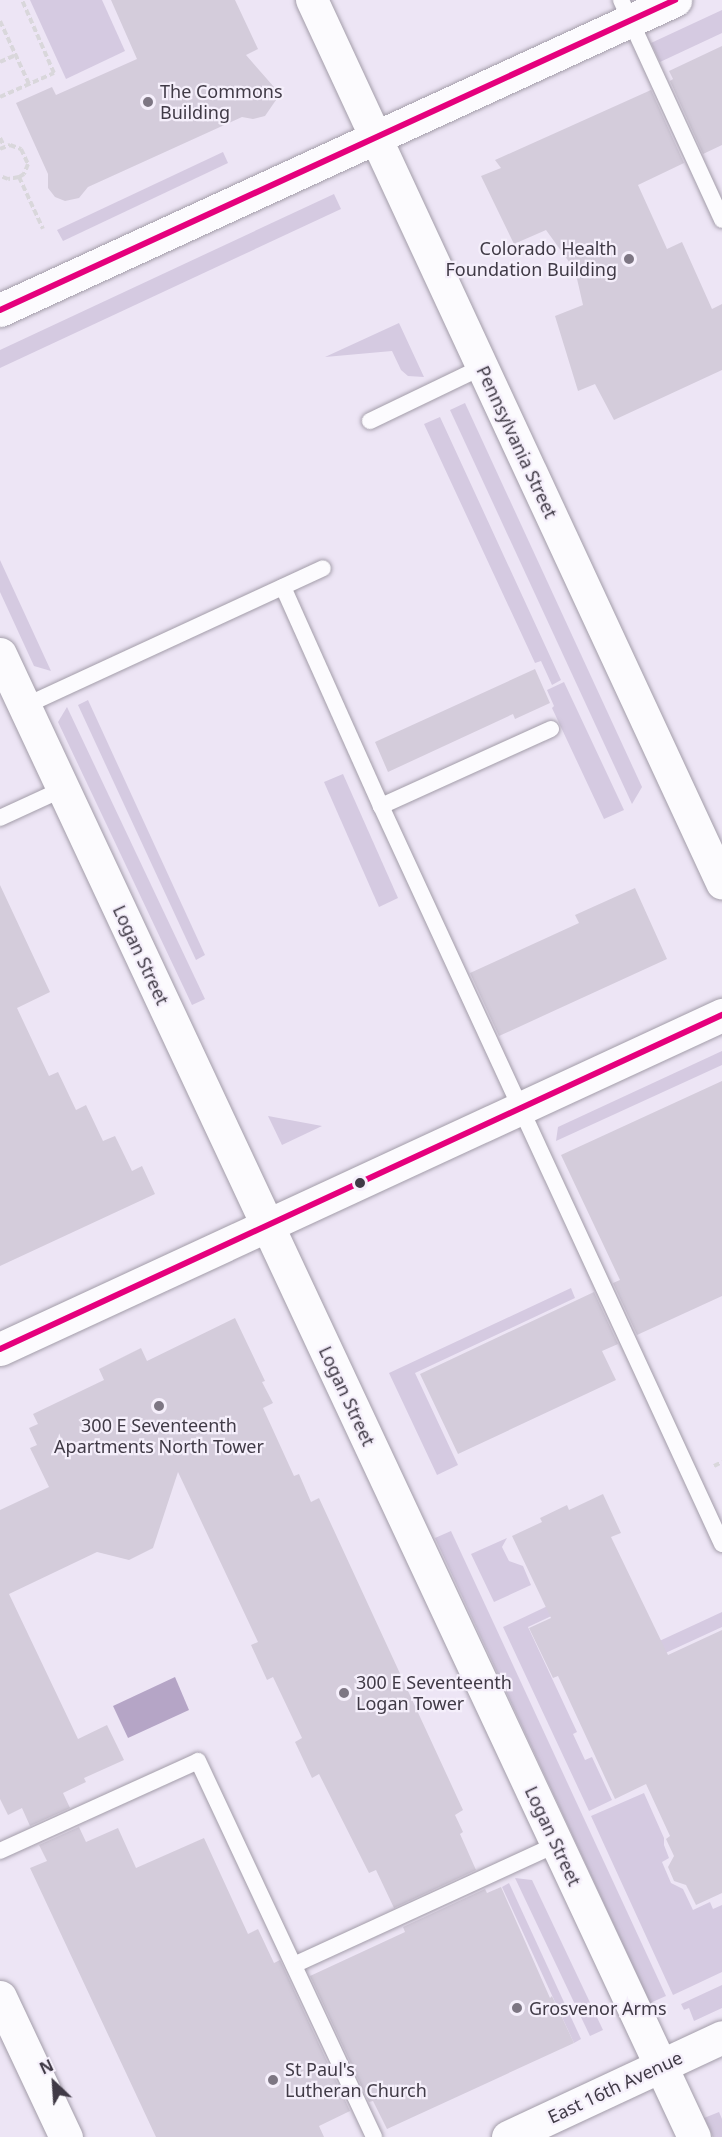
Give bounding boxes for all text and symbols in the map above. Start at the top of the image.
place label: The Commons Building [160,81,283,124]
marker: The Commons Building [141,95,155,109]
place label: Colorado Health Foundation Building [445,238,617,280]
marker: Colorado Health Foundation Building [622,252,636,266]
street label: Pennsylvania Street [472,362,562,522]
street label: Logan Street [108,902,174,1008]
unlabelled marker [354,1177,366,1189]
street label: Logan Street [314,1343,380,1449]
marker: 300 E Seventeenth Apartments North Tower [152,1399,166,1413]
place label: 300 E Seventeenth Apartments North Tower [54,1415,264,1458]
place label: 300 E Seventeenth Logan Tower [356,1672,512,1714]
marker: 300 E Seventeenth Logan Tower [337,1686,351,1700]
street label: Logan Street [520,1783,586,1889]
place label: Grosvenor Arms [529,1997,667,2019]
marker: Grosvenor Arms [510,2001,524,2015]
street label: East 16th Avenue [544,2046,686,2128]
north arrow [24,2053,84,2113]
text: N [36,2054,57,2079]
place label: St Paul's Lutheran Church [285,2059,427,2102]
marker: St Paul's Lutheran Church [266,2073,280,2087]

